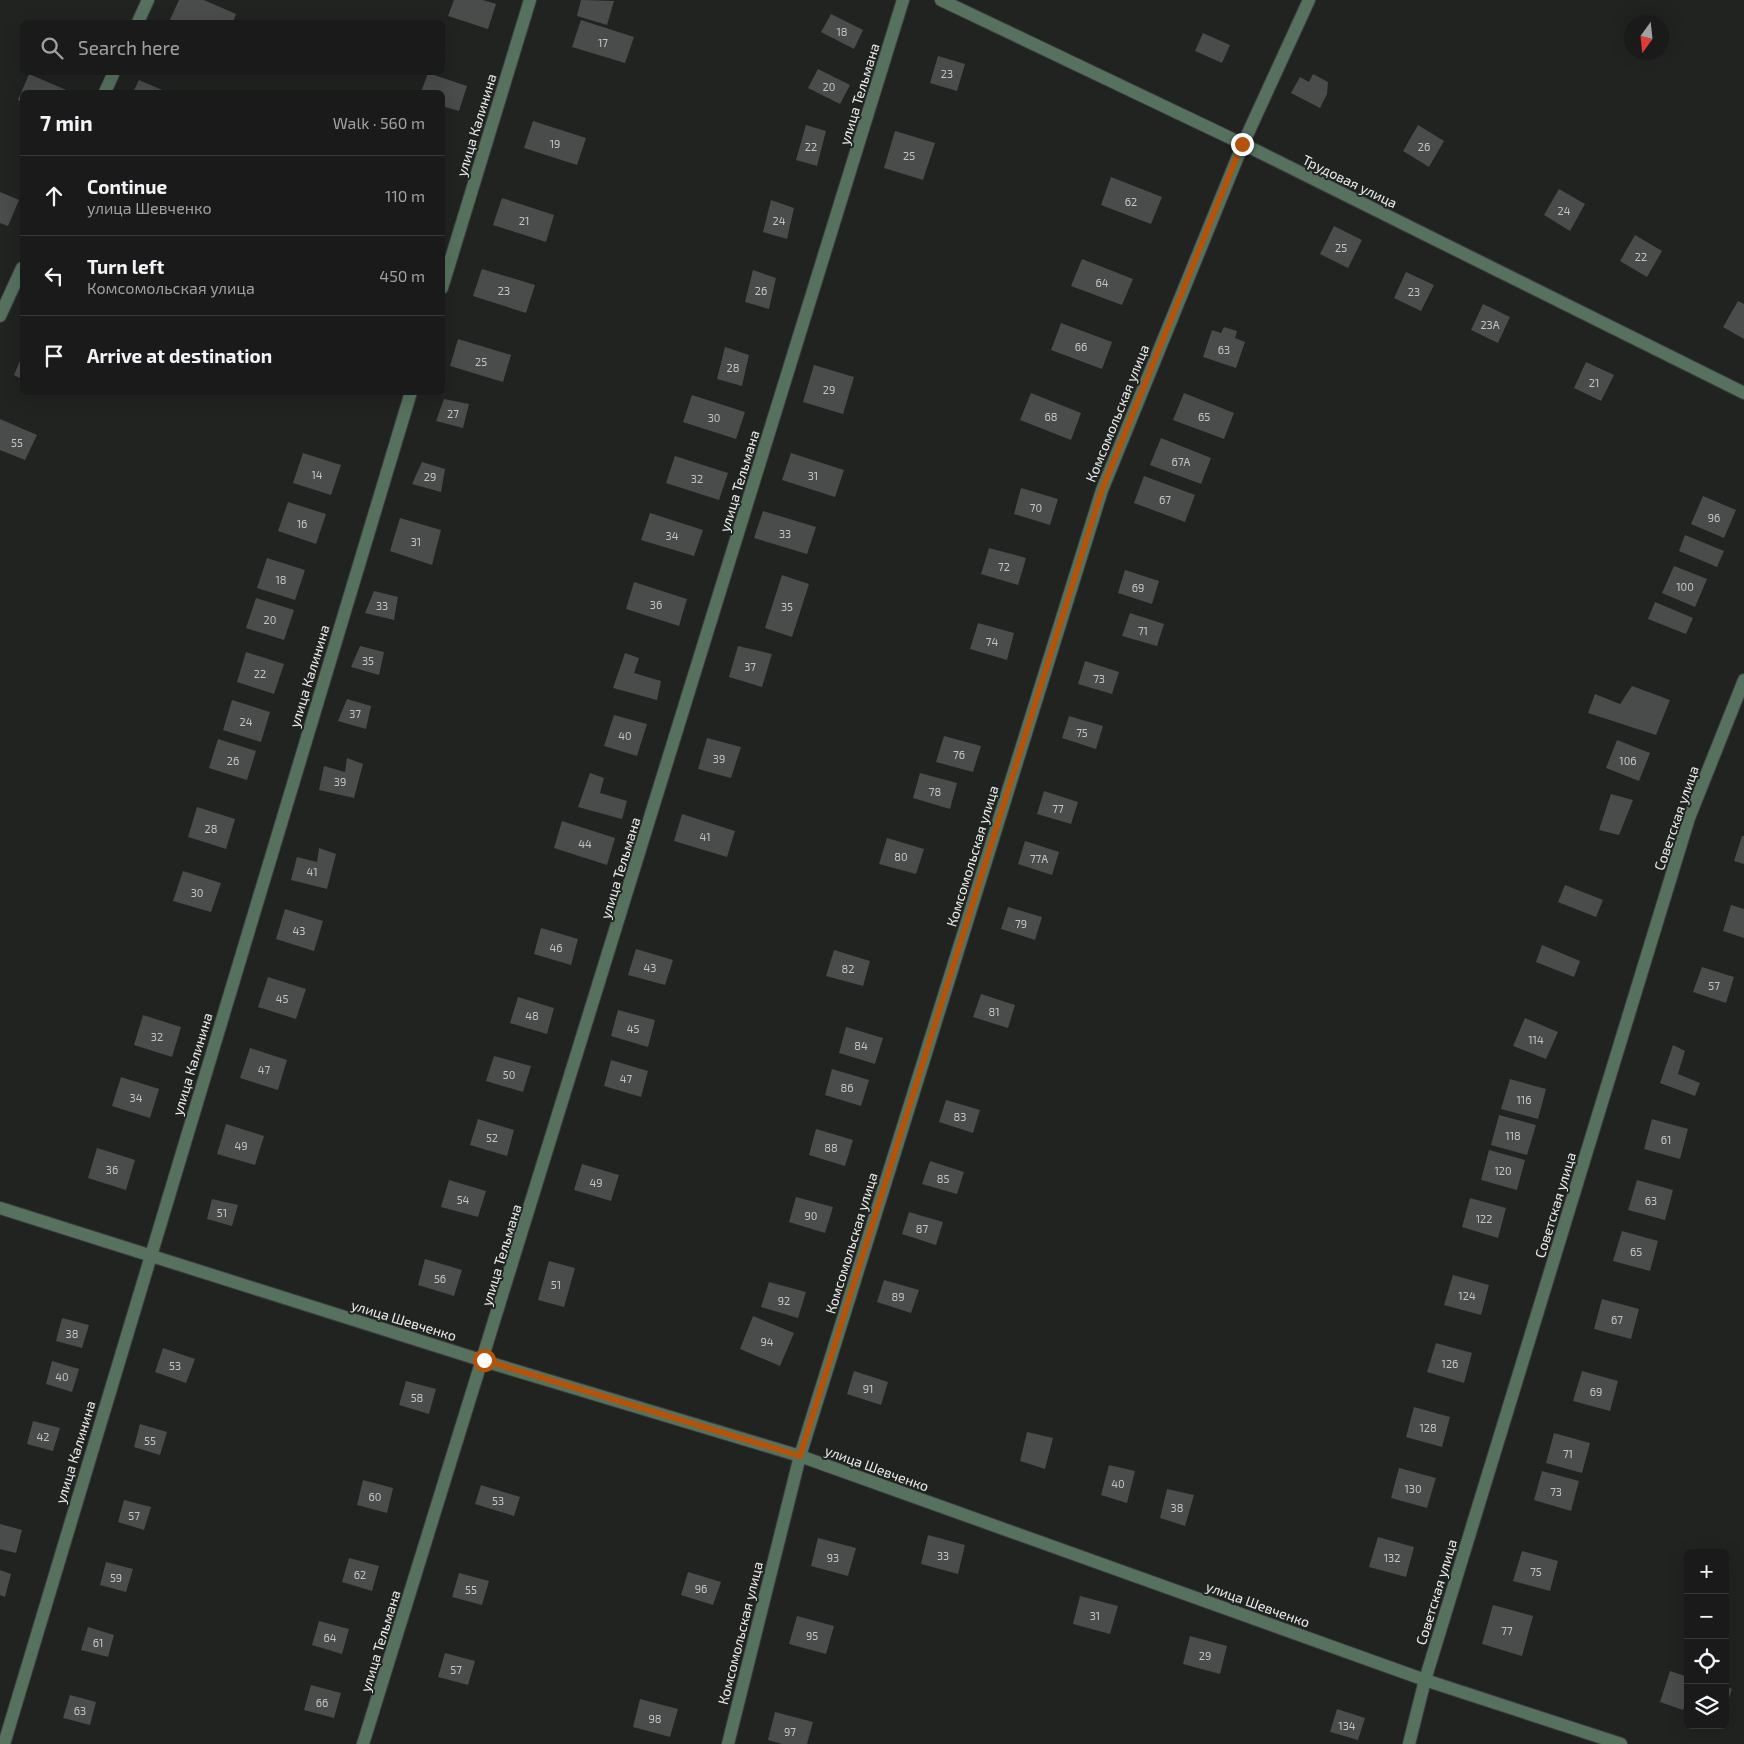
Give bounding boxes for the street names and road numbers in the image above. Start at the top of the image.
street label: улица Тельмана [835,41,883,147]
street label: улица Калинина [452,72,500,178]
street label: Трудовая улица [1300,151,1400,211]
street label: Комсомольская улица [1082,342,1152,484]
street label: улица Тельмана [715,428,763,534]
street label: улица Калинина [285,623,333,729]
street label: Советская улица [1650,763,1702,873]
street label: Комсомольская улица [942,783,1002,929]
street label: улица Тельмана [596,815,644,921]
street label: улица Калинина [168,1011,216,1117]
street label: Советская улица [1531,1150,1579,1260]
street label: Комсомольская улица [821,1170,881,1316]
street label: улица Тельмана [477,1202,525,1308]
street label: улица Шевченко [349,1296,459,1344]
street label: улица Калинина [51,1399,99,1505]
street label: улица Шевченко [823,1441,931,1495]
street label: Советская улица [1412,1537,1460,1647]
street label: Комсомольская улица [714,1560,766,1706]
street label: улица Шевченко [1204,1577,1312,1631]
street label: улица Тельмана [356,1588,404,1694]

